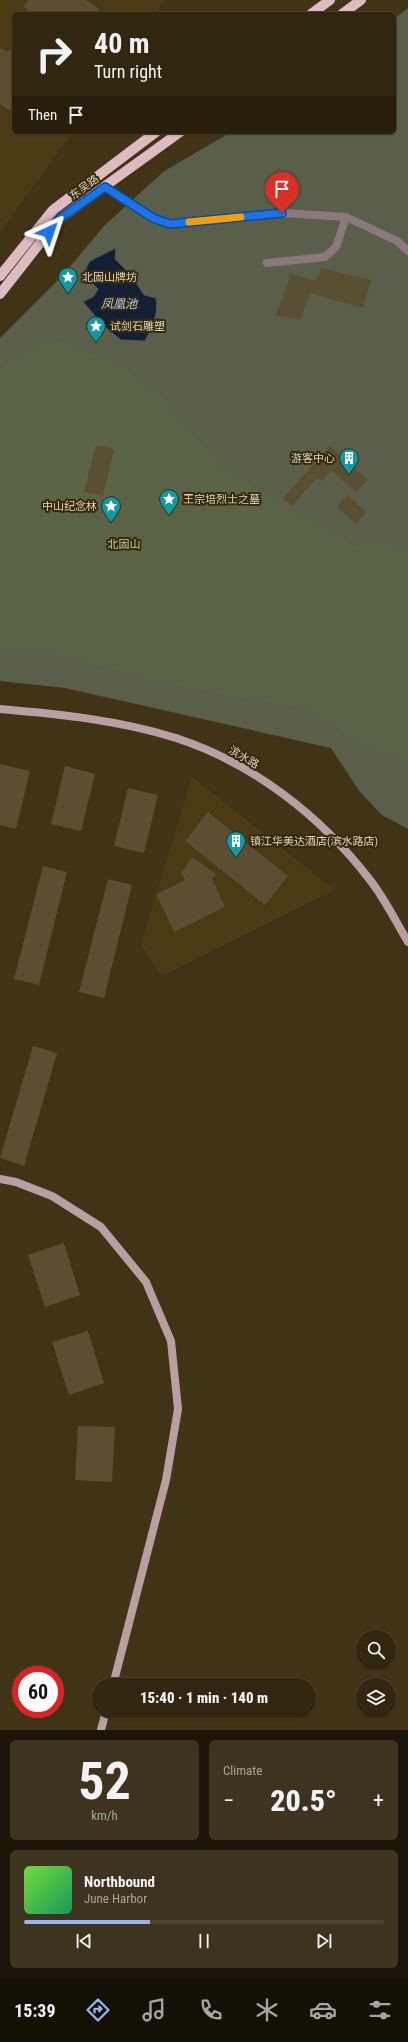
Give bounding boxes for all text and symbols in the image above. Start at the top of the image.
text: 40 m [94,27,150,60]
icon: right [28,28,80,80]
text: Turn right [94,61,162,82]
icon: arrive [65,104,87,126]
text: Then [28,106,57,124]
street label: 东吴路 [67,172,101,202]
pin [265,172,299,213]
icon: arrive [271,178,293,200]
position arrow [28,211,70,253]
place icon: 北固山牌坊 [57,266,79,294]
place label: 北固山牌坊 [82,271,137,284]
water label: 凤凰池 [101,297,138,311]
place icon: 试剑石雕塑 [85,315,107,343]
place label: 试剑石雕塑 [110,320,165,333]
building icon: 游客中心 [338,447,360,475]
place label: 游客中心 [291,452,335,465]
place icon: 王宗培烈士之墓 [158,488,180,516]
place label: 王宗培烈士之墓 [183,493,260,506]
place icon: 中山纪念林 [100,495,122,523]
place label: 中山纪念林 [42,500,97,513]
park label: 北固山 [108,538,141,551]
street label: 滨水路 [226,744,261,771]
building icon: 镇江华美达酒店(滨水路店) [225,830,247,858]
place label: 镇江华美达酒店(滨水路店) [250,835,378,848]
map controls [356,1630,396,1718]
button: search [356,1630,396,1670]
speed limit sign: 60 [12,1666,64,1718]
button: layers [356,1678,396,1718]
text: 15:40 · 1 min · 140 m [140,1689,268,1707]
text: 52 [78,1751,131,1812]
text: Climate [223,1763,262,1778]
text: 20.5° [270,1783,337,1818]
text: − [223,1788,234,1813]
text: + [373,1788,384,1813]
text: km/h [91,1808,118,1823]
text: Northbound [84,1873,155,1891]
text: June Harbor [84,1891,147,1906]
icon: previous [73,1930,95,1952]
icon: pause [193,1930,215,1952]
icon: next [313,1930,335,1952]
icon: directions [84,1996,112,2024]
icon: music [140,1996,168,2024]
icon: phone [197,1996,225,2024]
icon: climate [253,1996,281,2024]
icon: car [309,1996,337,2024]
icon: filters [366,1996,394,2024]
text: 15:39 [14,2000,56,2021]

